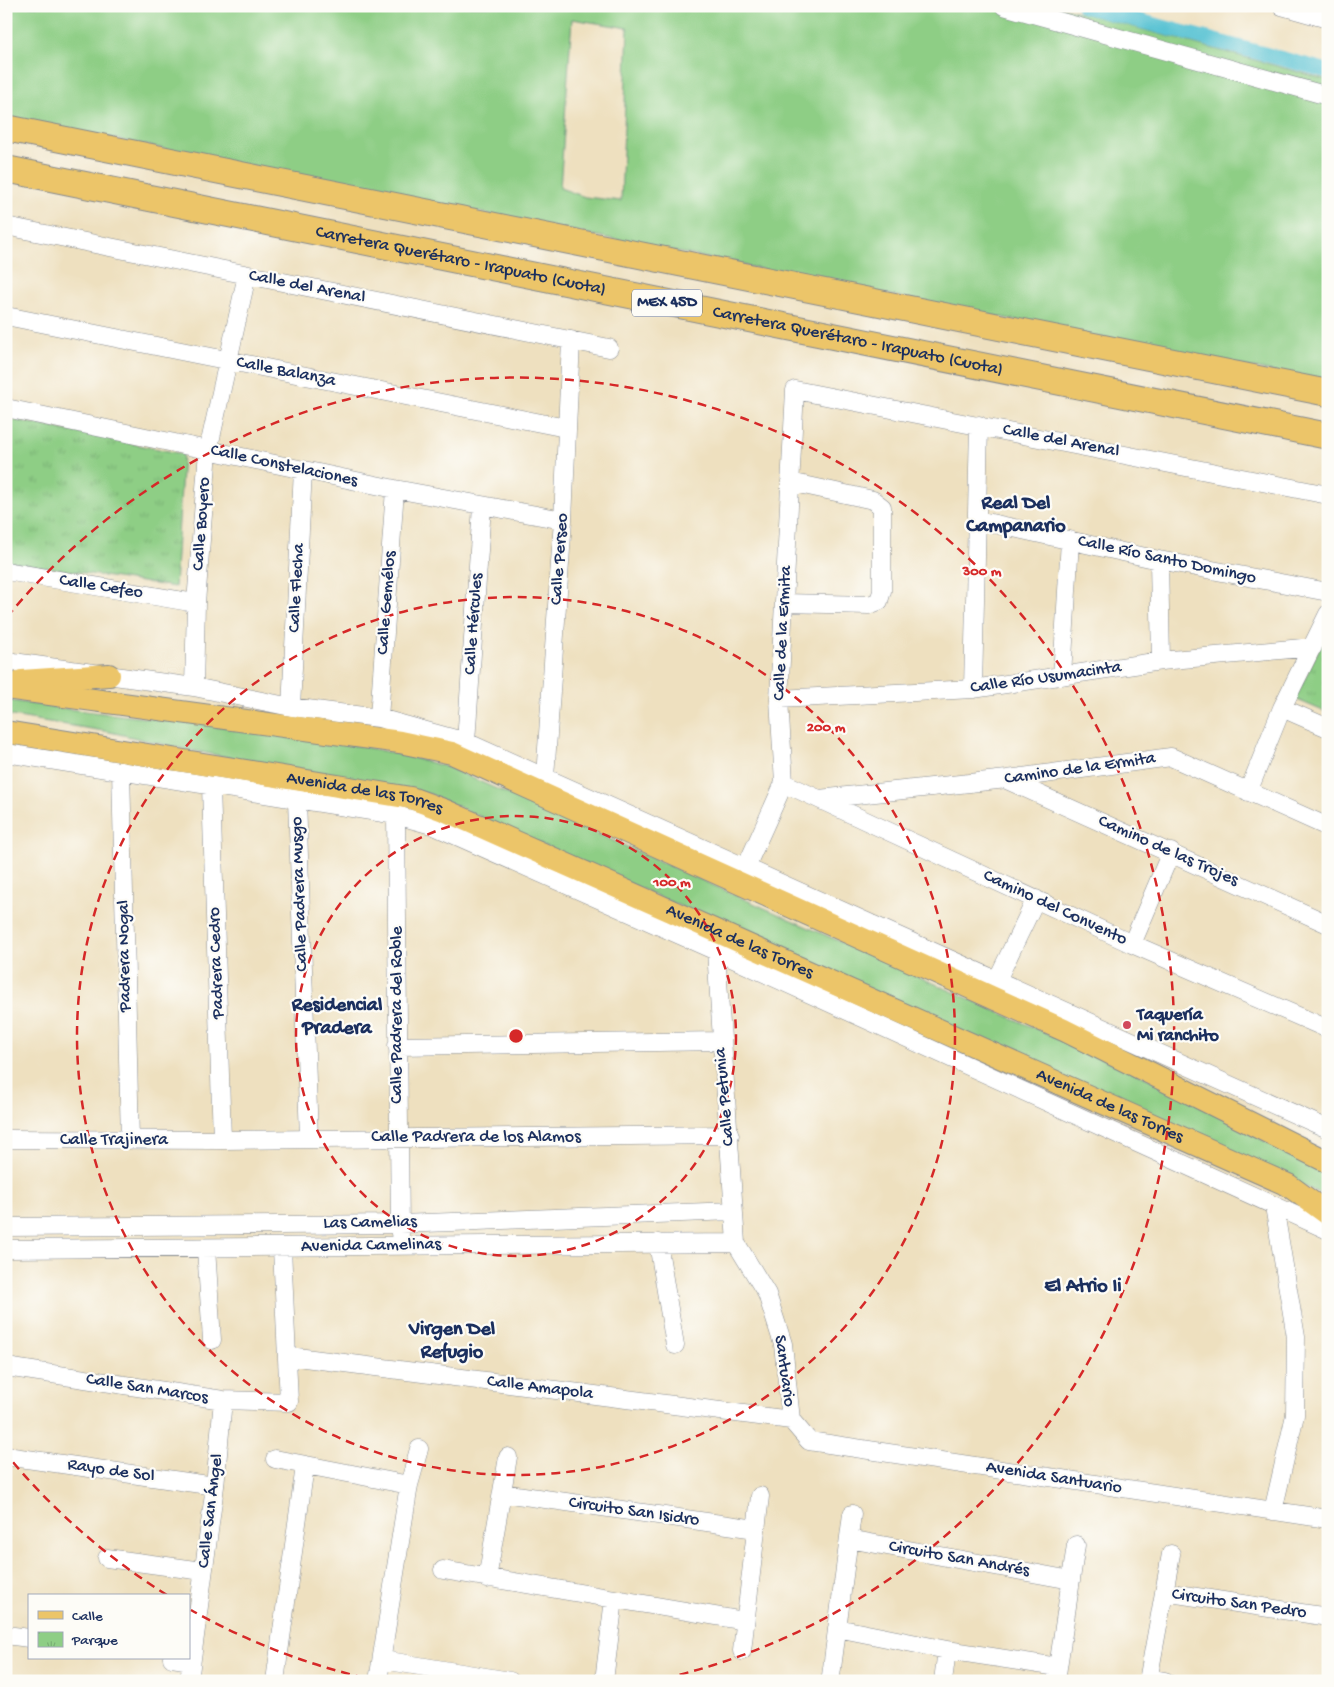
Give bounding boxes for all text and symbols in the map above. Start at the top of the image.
street label: Carretera Querétaro - Irapuato (Cuota) [314,221,608,300]
street label: Calle del Arenal [247,265,367,309]
road number: MEX 45D [632,290,702,316]
street label: Carretera Querétaro - Irapuato (Cuota) [711,301,1005,381]
street label: Calle Balanza [234,352,338,392]
street label: Calle del Arenal [1001,419,1121,463]
street label: Calle Constelaciones [208,440,361,492]
street label: Calle Boyero [188,477,216,571]
district label: Real Del Campanario [965,493,1066,539]
street label: Calle Perseo [546,512,574,606]
street label: Calle Río Santo Domingo [1076,531,1258,589]
street label: Calle Flecha [284,542,310,633]
street label: Calle Gemélos [373,549,401,656]
text: 300 m [961,563,1002,581]
street label: Calle de la Ermita [769,564,797,701]
street label: Calle Cefeo [58,570,144,604]
street label: Calle Hércules [460,571,488,675]
street label: Calle Río Usumacinta [969,657,1124,699]
text: 200 m [807,719,846,737]
street label: Camino de la Ermita [1003,748,1158,790]
street label: Avenida de las Torres [285,767,447,820]
street label: Camino de las Trojes [1095,811,1243,892]
street label: Calle Padrera Musgo [287,816,313,972]
street label: Camino del Convento [980,865,1130,951]
text: 100 m [652,874,691,892]
street label: Padrera Nogal [114,900,136,1013]
street label: Avenida de las Torres [663,900,818,984]
street label: Padrera Cedro [205,907,229,1020]
street label: Calle Padrera del Roble [387,926,408,1104]
district label: Residencial Pradera [291,995,383,1041]
place label: Taquería Mi ranchito [1135,1005,1220,1047]
marker: Taquería Mi ranchito [1121,1019,1133,1031]
centre of rings [507,1027,525,1045]
street label: Calle Petunia [710,1046,740,1147]
street label: Avenida de las Torres [1033,1064,1188,1148]
street label: Calle Padrera de los Alamos [371,1127,582,1148]
street label: Calle Trajinera [60,1130,169,1151]
street label: Las Camelias [323,1212,418,1234]
street label: Avenida Camelinas [301,1234,443,1258]
district label: El Atrio Ii [1044,1276,1122,1299]
district label: Virgen Del Refugio [408,1319,496,1365]
street label: Santuario [769,1334,799,1408]
street label: Calle San Marcos [84,1369,211,1409]
street label: Calle Amapola [486,1371,595,1405]
street label: Calle San Ángel [193,1452,228,1569]
street label: Rayo de Sol [66,1455,156,1488]
street label: Avenida Santuario [985,1457,1123,1499]
street label: Circuito San Isidro [567,1492,701,1532]
street label: Circuito San Andrés [887,1536,1032,1582]
street label: Circuito San Pedro [1170,1584,1308,1624]
legend [28,1594,190,1660]
text: Calle [72,1608,103,1626]
text: Parque [71,1632,118,1650]

